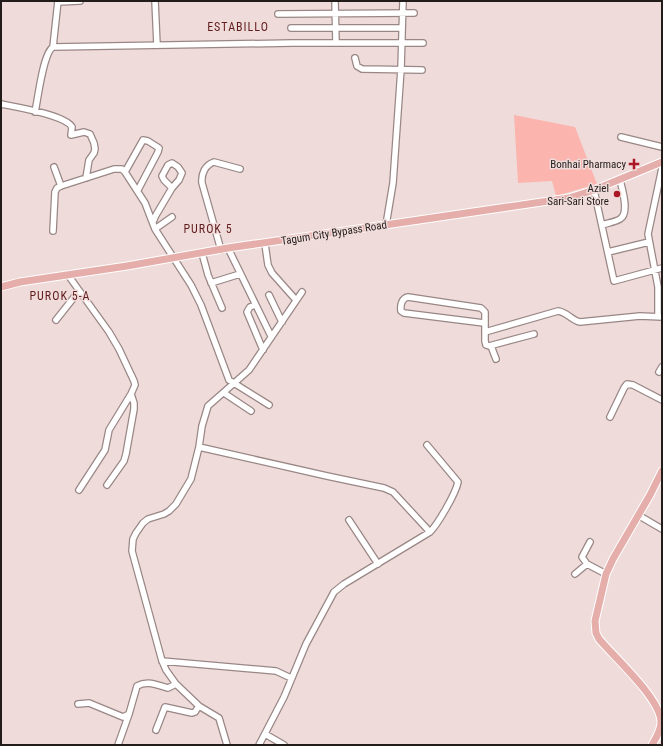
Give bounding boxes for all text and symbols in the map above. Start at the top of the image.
district label: ESTABILLO [207,20,269,34]
place label: Bonhai Pharmacy [550,158,626,171]
marker: Bonhai Pharmacy [629,159,639,169]
place label: Aziel Sari-Sari Store [547,182,609,208]
marker: Aziel Sari-Sari Store [612,189,622,199]
street label: Tagum City Bypass Road [280,218,388,248]
district label: PUROK 5 [183,222,233,236]
district label: PUROK 5-A [29,289,91,303]

